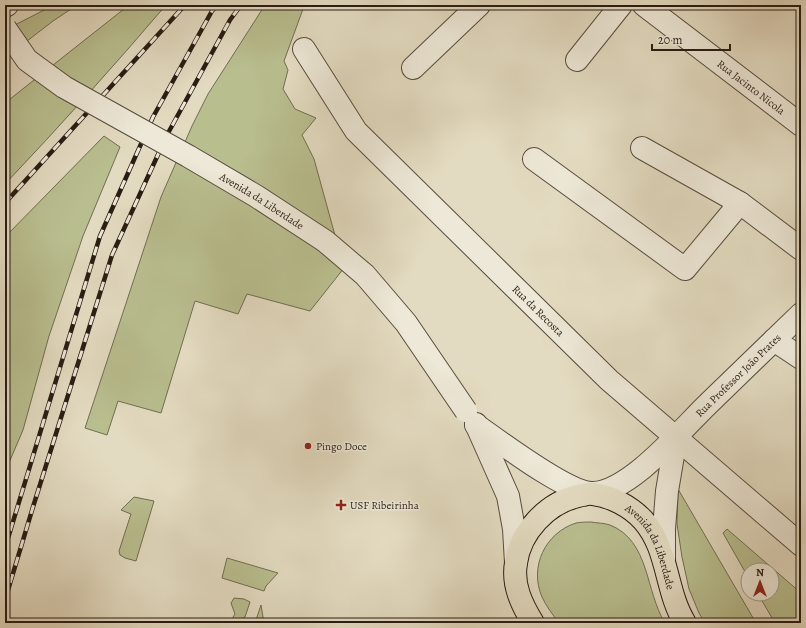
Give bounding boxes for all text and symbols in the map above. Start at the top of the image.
scale bar [652,26,730,52]
text: 20 m [658,32,682,48]
street label: Rua Jacinto Nicola [714,57,789,119]
street label: Avenida da Liberdade [216,169,307,233]
street label: Rua da Recosta [509,282,568,340]
street label: Rua Professor João Prates [692,330,784,420]
place label: Pingo Doce [316,439,367,454]
marker: Pingo Doce [303,441,313,451]
place label: USF Ribeirinha [350,498,420,513]
marker: USF Ribeirinha [335,499,347,511]
street label: Avenida da Liberdade [621,500,678,591]
north arrow [740,562,780,602]
text: N [756,565,764,580]

